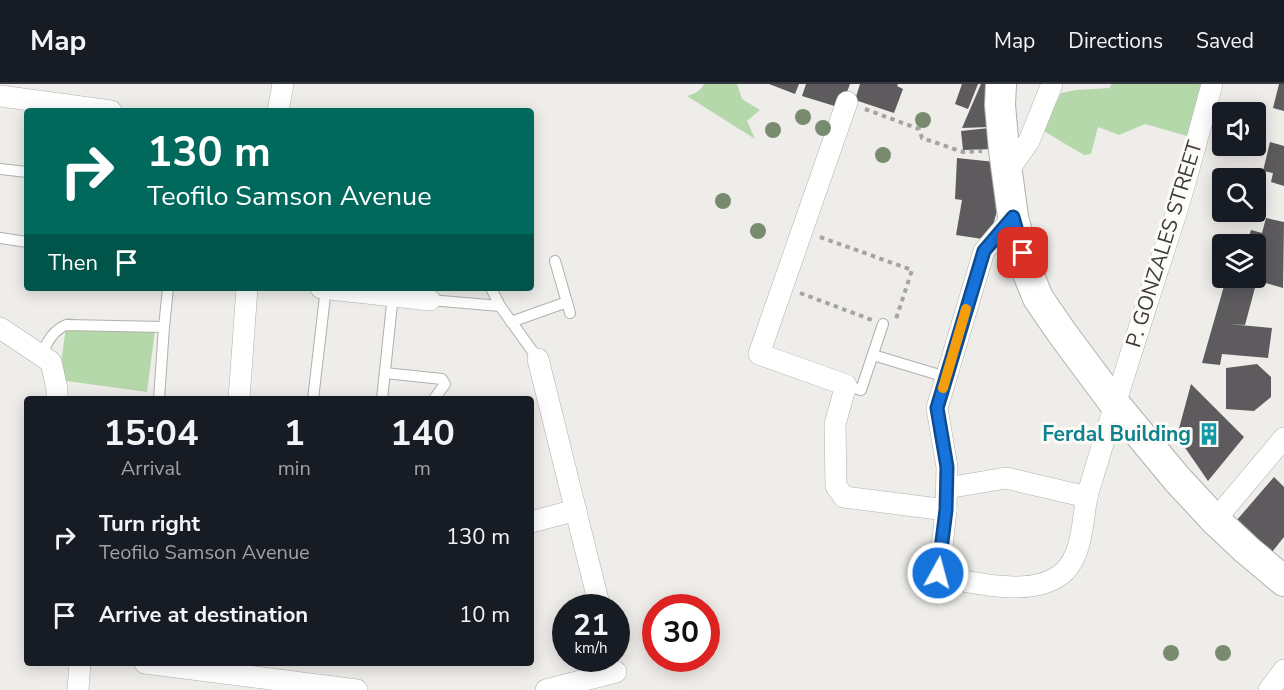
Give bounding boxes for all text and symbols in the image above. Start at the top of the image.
text: Map [30,22,86,60]
text: Map [994,27,1035,55]
text: Directions [1068,27,1163,55]
text: Saved [1196,27,1254,55]
map controls [1212,102,1266,288]
button: sound [1212,102,1266,156]
text: 130 m [147,124,271,181]
icon: right [48,132,126,210]
street label: P. GONZALES STREET [1119,137,1209,351]
button: search [1212,168,1266,222]
text: Teofilo Samson Avenue [147,178,432,215]
pin [997,227,1048,278]
button: layers [1212,234,1266,288]
icon: arrive [1006,236,1039,269]
icon: arrive [110,246,143,279]
text: Then [48,248,98,278]
text: 15:04 [103,409,199,458]
text: 1 [283,409,305,458]
text: 140 [390,409,455,458]
place label: Ferdal Building [1042,420,1191,448]
building icon: Ferdal Building [1196,421,1222,447]
text: Arrival [121,455,181,482]
text: min [278,455,311,482]
text: m [414,455,431,482]
text: Turn right [99,509,200,539]
icon: right [48,521,81,554]
text: 130 m [446,522,510,552]
text: Teofilo Samson Avenue [99,539,310,566]
position arrow [906,541,970,605]
speed limit sign: 30 [642,594,720,672]
icon: arrive [48,599,81,632]
text: Arrive at destination [99,600,308,630]
text: 10 m [459,600,510,630]
text: 21 [573,605,609,646]
text: km/h [574,638,608,658]

